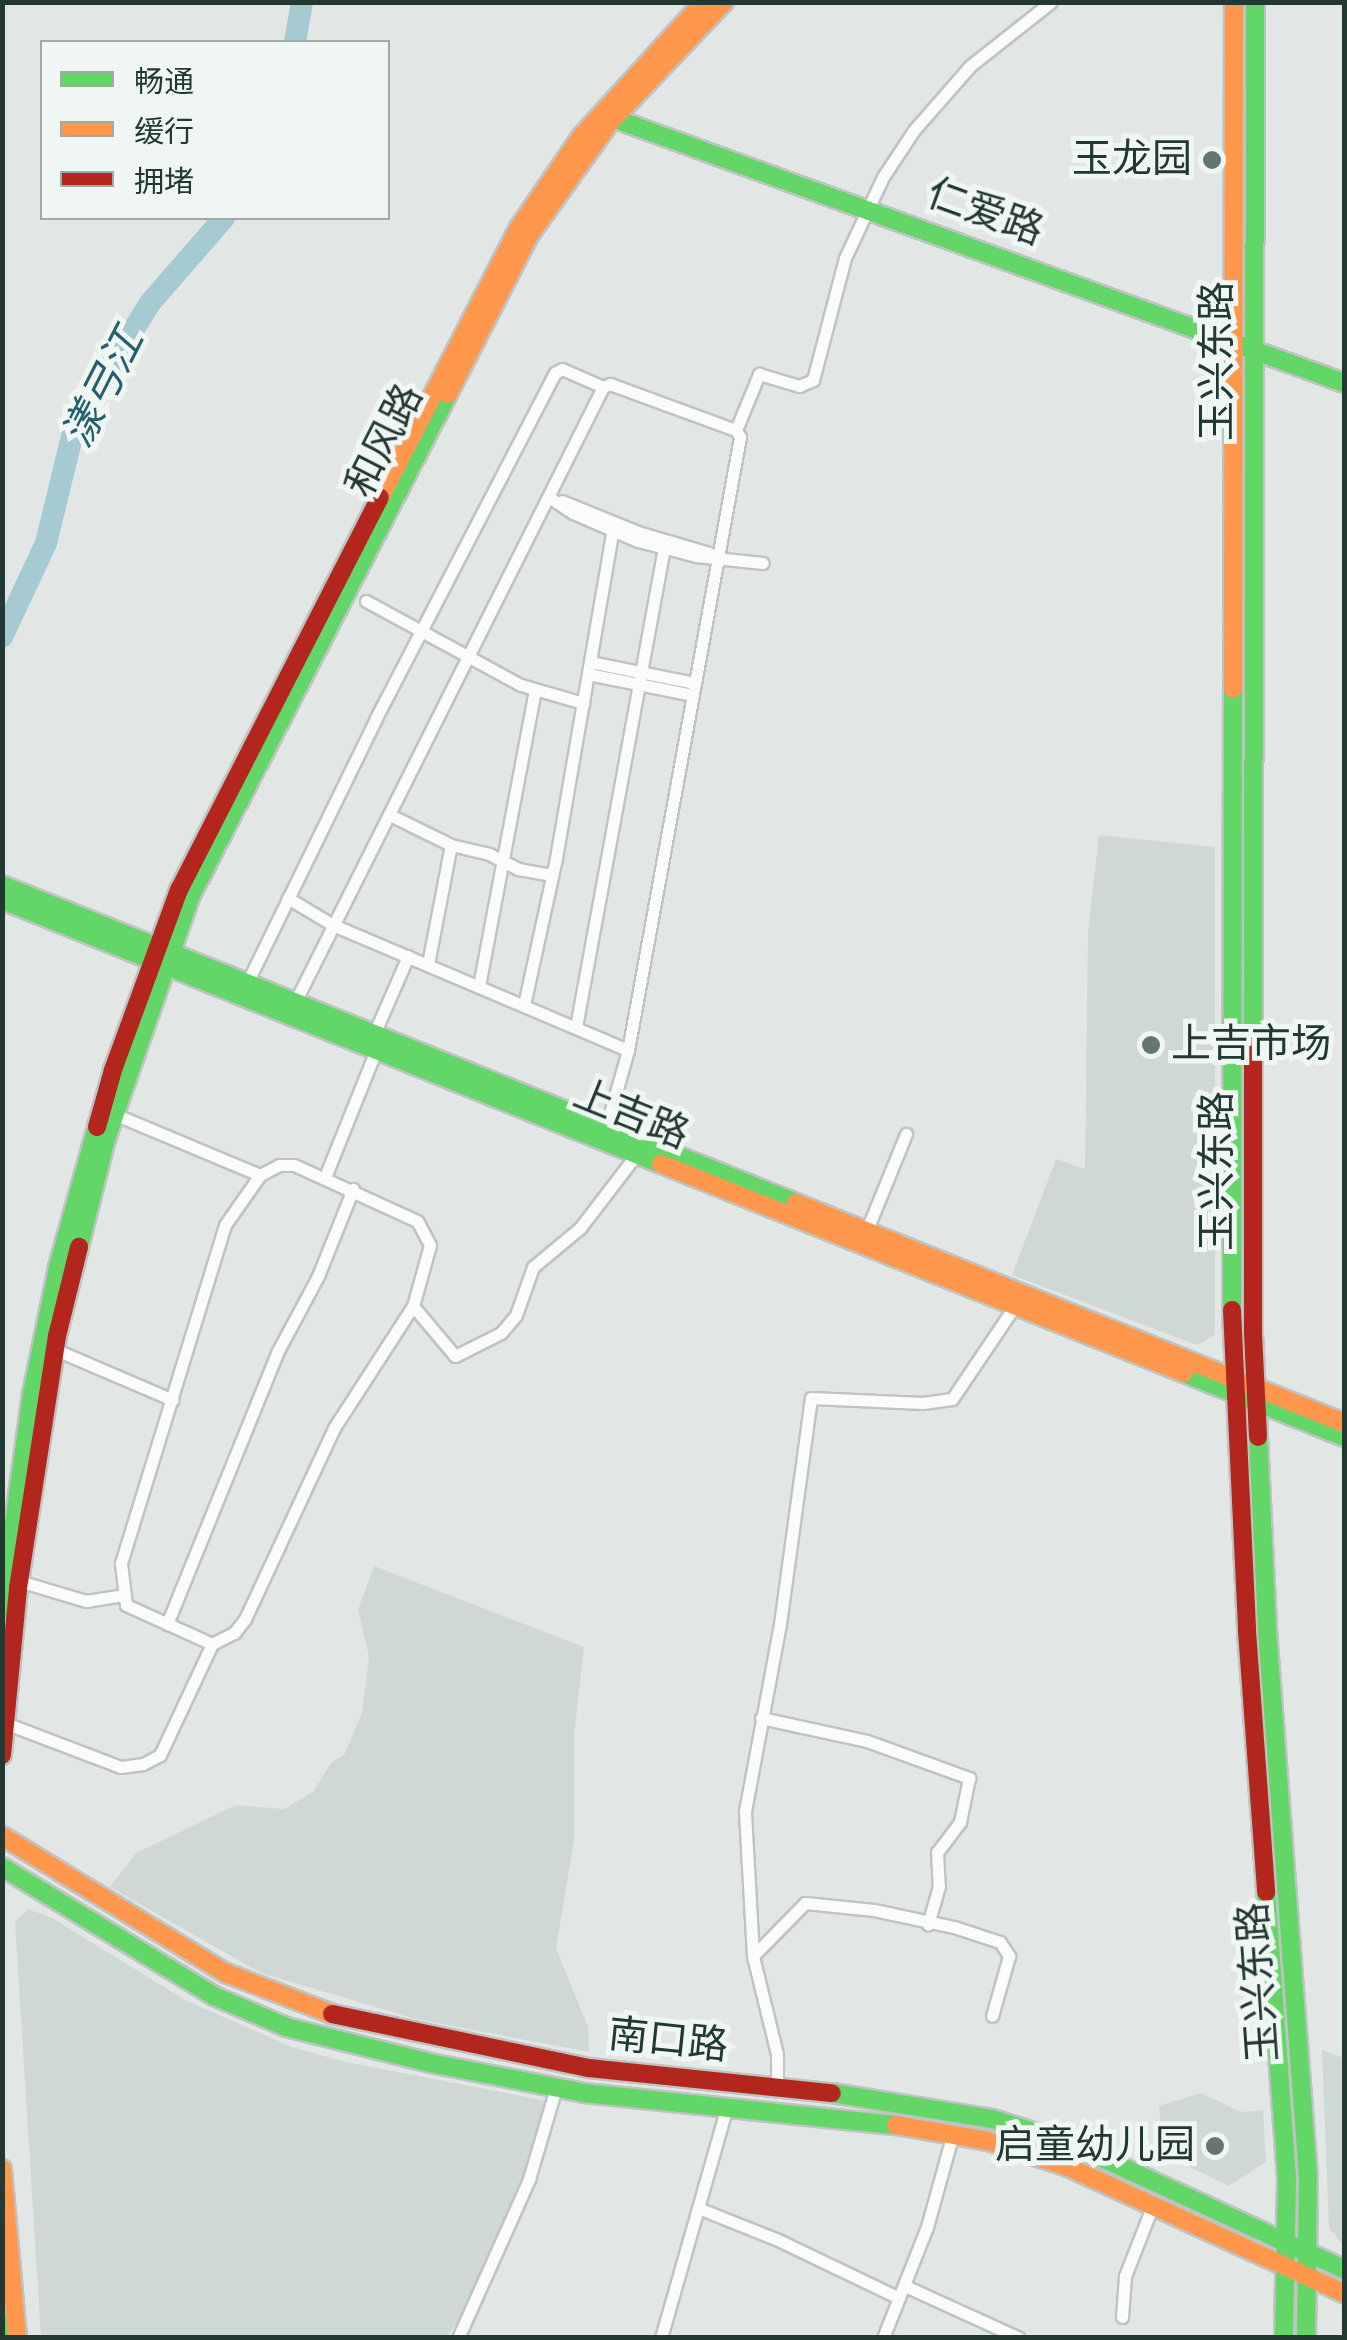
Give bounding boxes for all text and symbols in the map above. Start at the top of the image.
legend [40,40,390,220]
text: 畅通 [134,68,194,98]
text: 缓行 [134,118,194,148]
place label: 玉龙园 [1072,136,1192,184]
marker: 玉龙园 [1201,149,1223,171]
text: 拥堵 [134,168,194,198]
street label: 仁爱路 [920,170,1050,256]
street label: 玉兴东路 [1194,281,1242,441]
water label: 漾弓江 [53,320,155,456]
street label: 和风路 [336,377,434,505]
place label: 上吉市场 [1171,1021,1331,1069]
marker: 上吉市场 [1140,1034,1162,1056]
street label: 上吉路 [566,1070,696,1160]
street label: 玉兴东路 [1194,1091,1242,1251]
street label: 玉兴东路 [1229,1901,1289,2063]
street label: 南口路 [606,2011,730,2071]
place label: 启童幼儿园 [995,2122,1195,2170]
marker: 启童幼儿园 [1204,2135,1226,2157]

